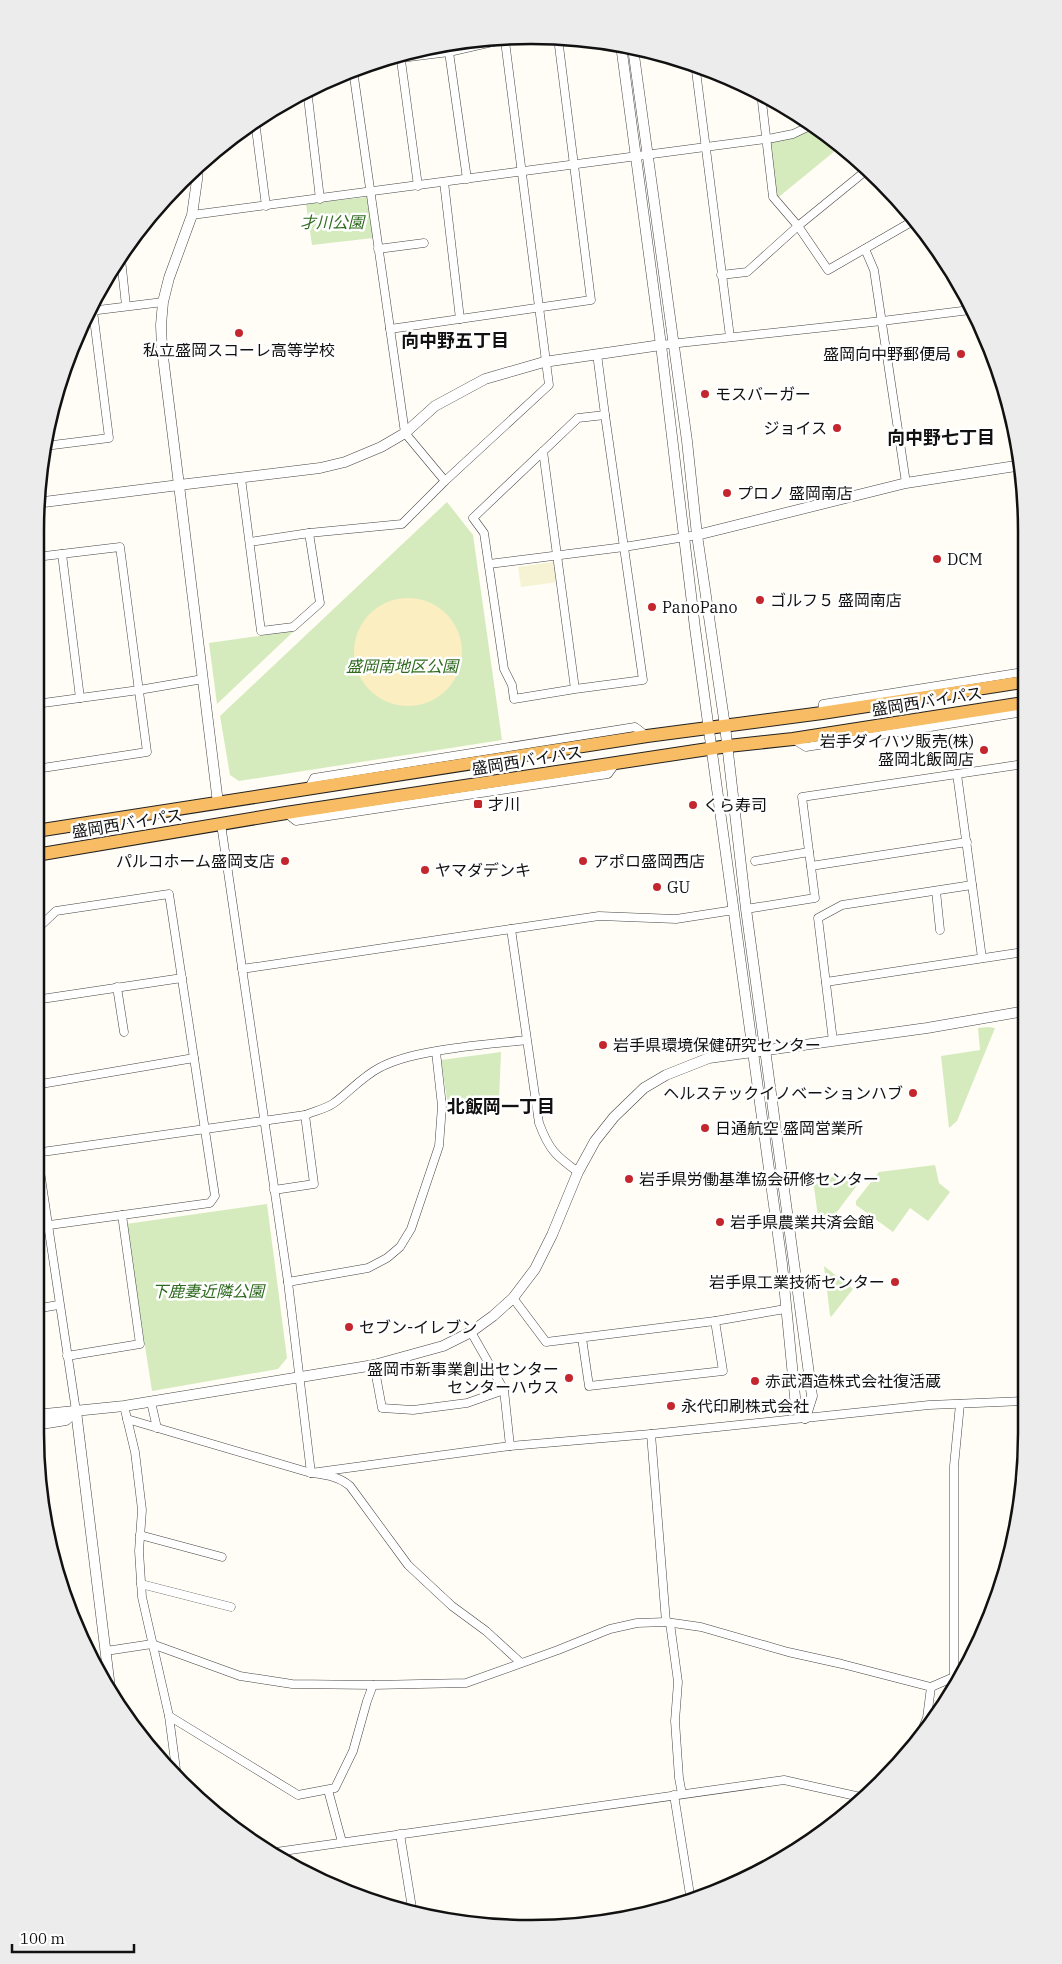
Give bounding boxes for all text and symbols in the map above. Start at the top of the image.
park label: 才川公園 [300,212,366,232]
marker: 私立盛岡スコーレ高等学校 [233,327,245,339]
district label: 向中野五丁目 [401,329,509,352]
place label: 私立盛岡スコーレ高等学校 [143,340,335,360]
place label: 盛岡向中野郵便局 [823,344,951,364]
marker: 盛岡向中野郵便局 [955,348,967,360]
place label: モスバーガー [715,384,811,404]
marker: モスバーガー [699,388,711,400]
place label: ジョイス [763,418,827,438]
marker: ジョイス [831,422,843,434]
district label: 向中野七丁目 [887,426,995,449]
place label: プロノ 盛岡南店 [737,483,853,503]
marker: プロノ 盛岡南店 [721,487,733,499]
place label: DCM [947,549,983,569]
marker: DCM [931,553,943,565]
place label: ゴルフ５ 盛岡南店 [770,590,902,610]
marker: ゴルフ５ 盛岡南店 [754,594,766,606]
place label: PanoPano [662,597,738,617]
marker: PanoPano [646,601,658,613]
park label: 盛岡南地区公園 [346,656,460,676]
street label: 盛岡西バイパス [870,682,984,720]
place label: 岩手ダイハツ販売(株) 盛岡北飯岡店 [820,731,974,769]
street label: 盛岡西バイパス [470,741,584,779]
marker: 岩手ダイハツ販売(株) 盛岡北飯岡店 [978,744,990,756]
place label: 才川 [488,794,520,814]
place label: くら寿司 [703,795,767,815]
marker: 才川 [472,798,484,810]
marker: くら寿司 [687,799,699,811]
street label: 盛岡西バイパス [70,804,184,842]
place label: パルコホーム盛岡支店 [116,851,275,871]
place label: アポロ盛岡西店 [593,851,705,871]
marker: パルコホーム盛岡支店 [279,855,291,867]
marker: アポロ盛岡西店 [577,855,589,867]
place label: ヤマダデンキ [435,860,531,880]
marker: ヤマダデンキ [419,864,431,876]
place label: GU [667,877,691,897]
marker: GU [651,881,663,893]
place label: 岩手県環境保健研究センター [613,1035,821,1055]
marker: 岩手県環境保健研究センター [597,1039,609,1051]
place label: ヘルステックイノベーションハブ [663,1083,903,1103]
marker: ヘルステックイノベーションハブ [907,1087,919,1099]
district label: 北飯岡一丁目 [447,1095,555,1118]
place label: 日通航空 盛岡営業所 [715,1118,863,1138]
marker: 日通航空 盛岡営業所 [699,1122,711,1134]
place label: 岩手県労働基準協会研修センター [639,1169,879,1189]
marker: 岩手県労働基準協会研修センター [623,1173,635,1185]
place label: 岩手県農業共済会館 [730,1212,874,1232]
marker: 岩手県農業共済会館 [714,1216,726,1228]
place label: 岩手県工業技術センター [709,1272,885,1292]
marker: 岩手県工業技術センター [889,1276,901,1288]
park label: 下鹿妻近隣公園 [152,1281,266,1301]
place label: セブン-イレブン [359,1317,477,1337]
marker: セブン-イレブン [343,1321,355,1333]
place label: 盛岡市新事業創出センター センターハウス [367,1359,559,1397]
place label: 赤武酒造株式会社復活蔵 [765,1371,941,1391]
marker: 盛岡市新事業創出センター センターハウス [563,1372,575,1384]
marker: 赤武酒造株式会社復活蔵 [749,1375,761,1387]
place label: 永代印刷株式会社 [681,1396,809,1416]
marker: 永代印刷株式会社 [665,1400,677,1412]
scale bar [12,1922,135,1954]
text: 100 m [20,1929,65,1948]

